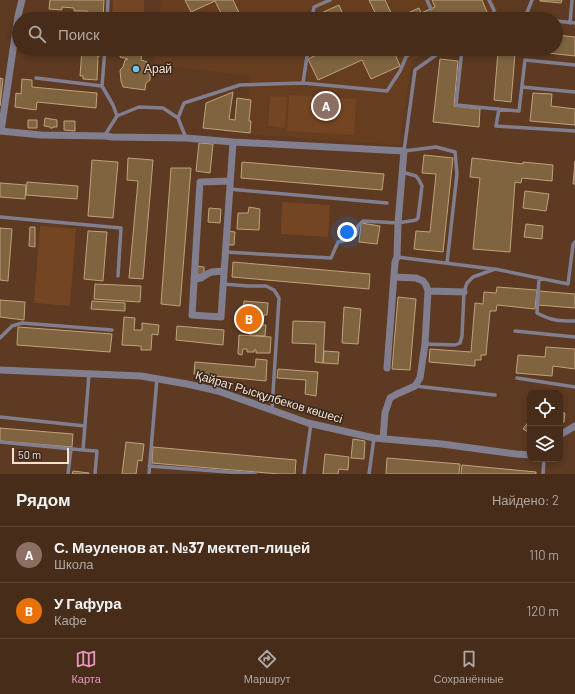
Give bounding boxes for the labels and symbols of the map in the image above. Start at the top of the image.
place label: Арай [144,61,172,76]
marker: Арай [131,64,141,74]
pin: A [313,91,339,121]
your location [337,222,357,242]
pin: B [236,304,262,334]
street label: Қайрат Рысқұлбеков көшесі [194,367,345,426]
scale bar [12,446,69,465]

